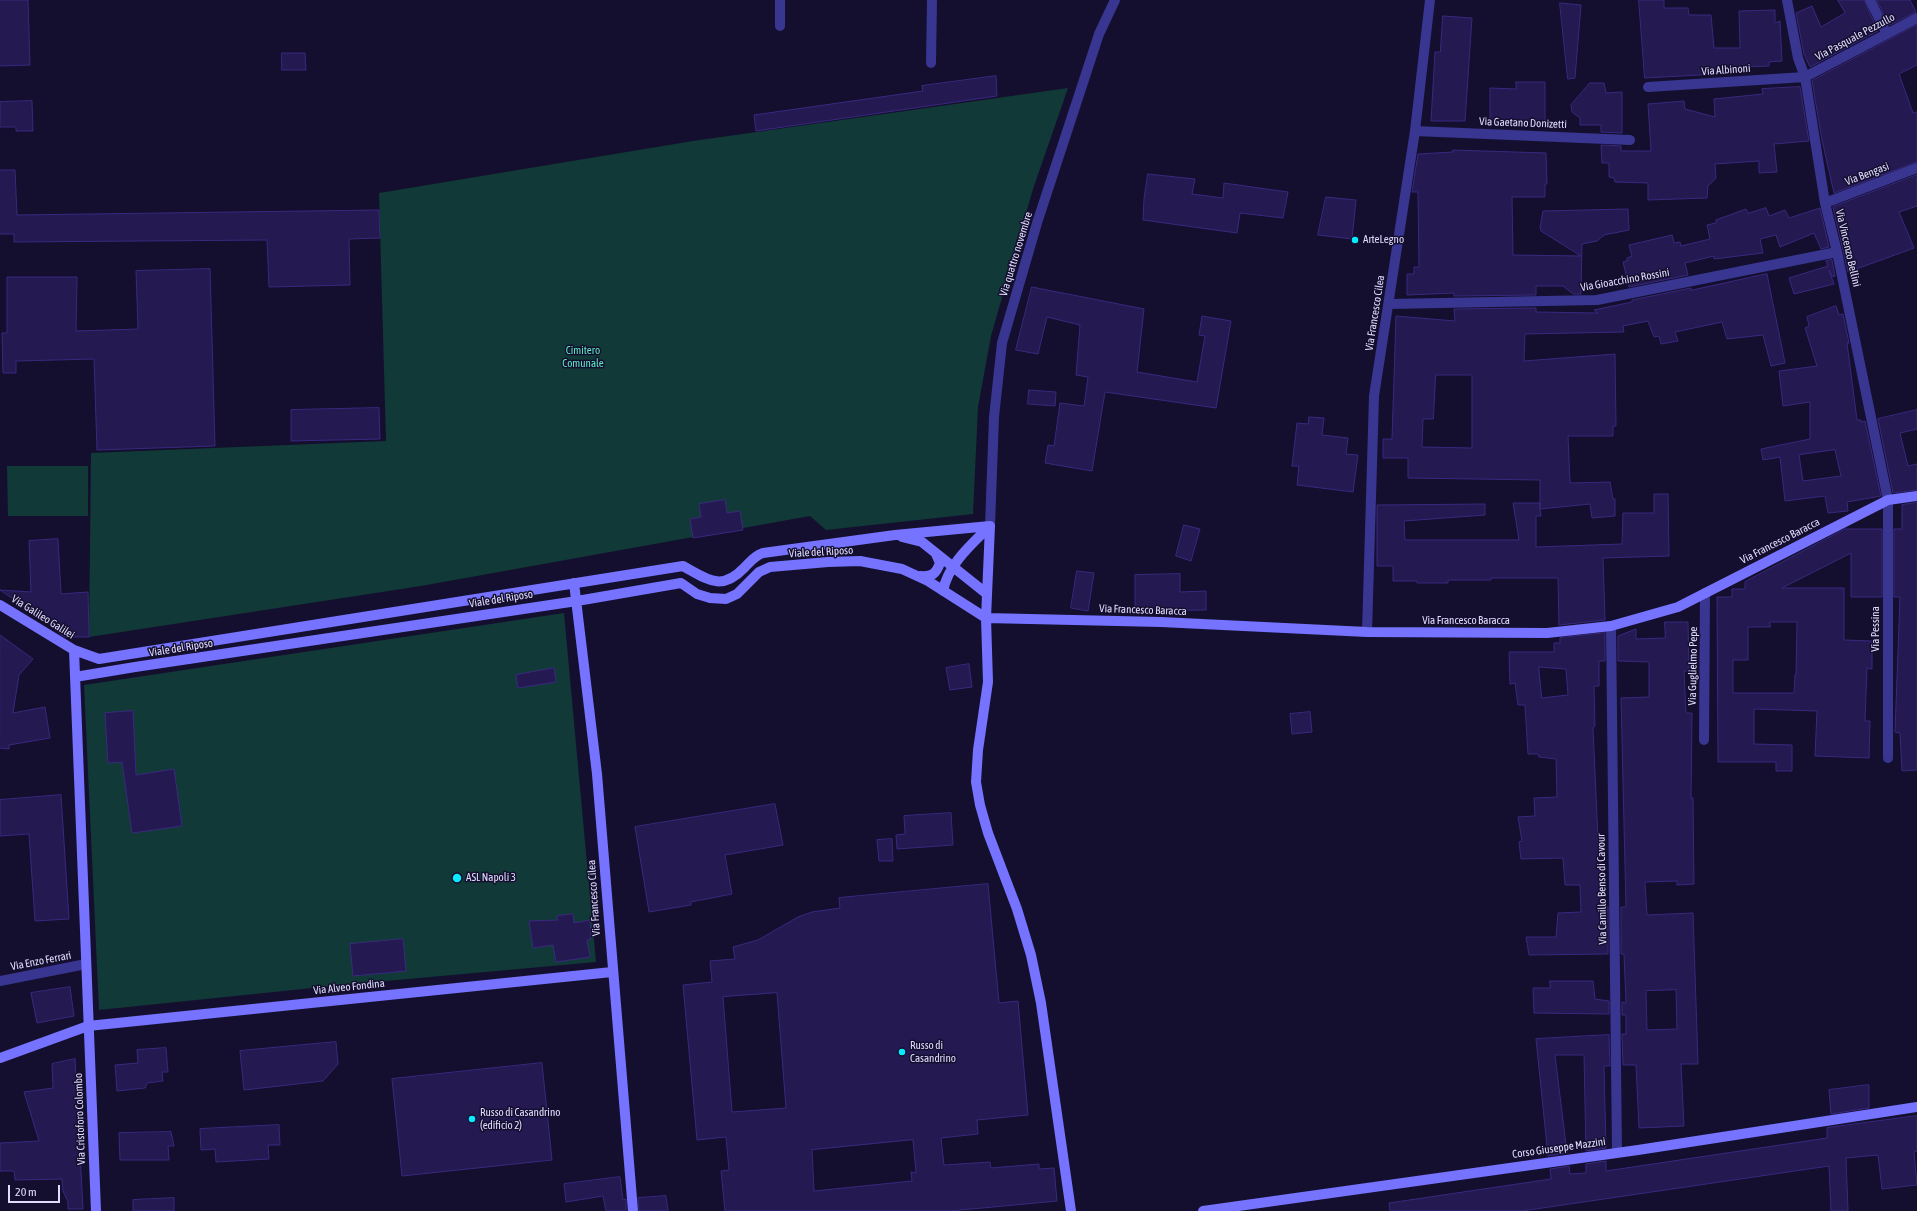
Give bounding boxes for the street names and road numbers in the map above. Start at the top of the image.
street label: Via Pasquale Pezzullo [1813,11,1897,63]
street label: Via Albinoni [1701,62,1751,78]
street label: Via Gaetano Donizetti [1479,115,1567,131]
street label: Via Bengasi [1843,160,1891,188]
street label: Via Vincenzo Bellini [1833,208,1863,288]
street label: Via quattro novembre [997,210,1035,298]
street label: Via Gioacchino Rossini [1580,266,1670,294]
street label: Via Francesco Cilea [1363,274,1387,352]
street label: Via Francesco Baracca [1738,515,1822,567]
street label: Viale del Riposo [788,544,854,560]
street label: Viale del Riposo [468,587,534,611]
street label: Via Galileo Galilei [9,592,77,642]
street label: Via Francesco Baracca [1099,602,1187,618]
street label: Via Pessina [1869,606,1883,652]
street label: Via Francesco Baracca [1422,614,1510,628]
street label: Via Guglielmo Pepe [1686,626,1700,706]
street label: Viale del Riposo [148,636,214,660]
street label: Via Camillo Benso di Cavour [1594,833,1610,945]
street label: Via Francesco Cilea [585,859,603,937]
street label: Via Enzo Ferrari [10,949,72,973]
street label: Via Alveo Fondina [313,977,385,997]
street label: Via Cristoforo Colombo [72,1073,88,1165]
street label: Corso Giuseppe Mazzini [1511,1135,1607,1161]

